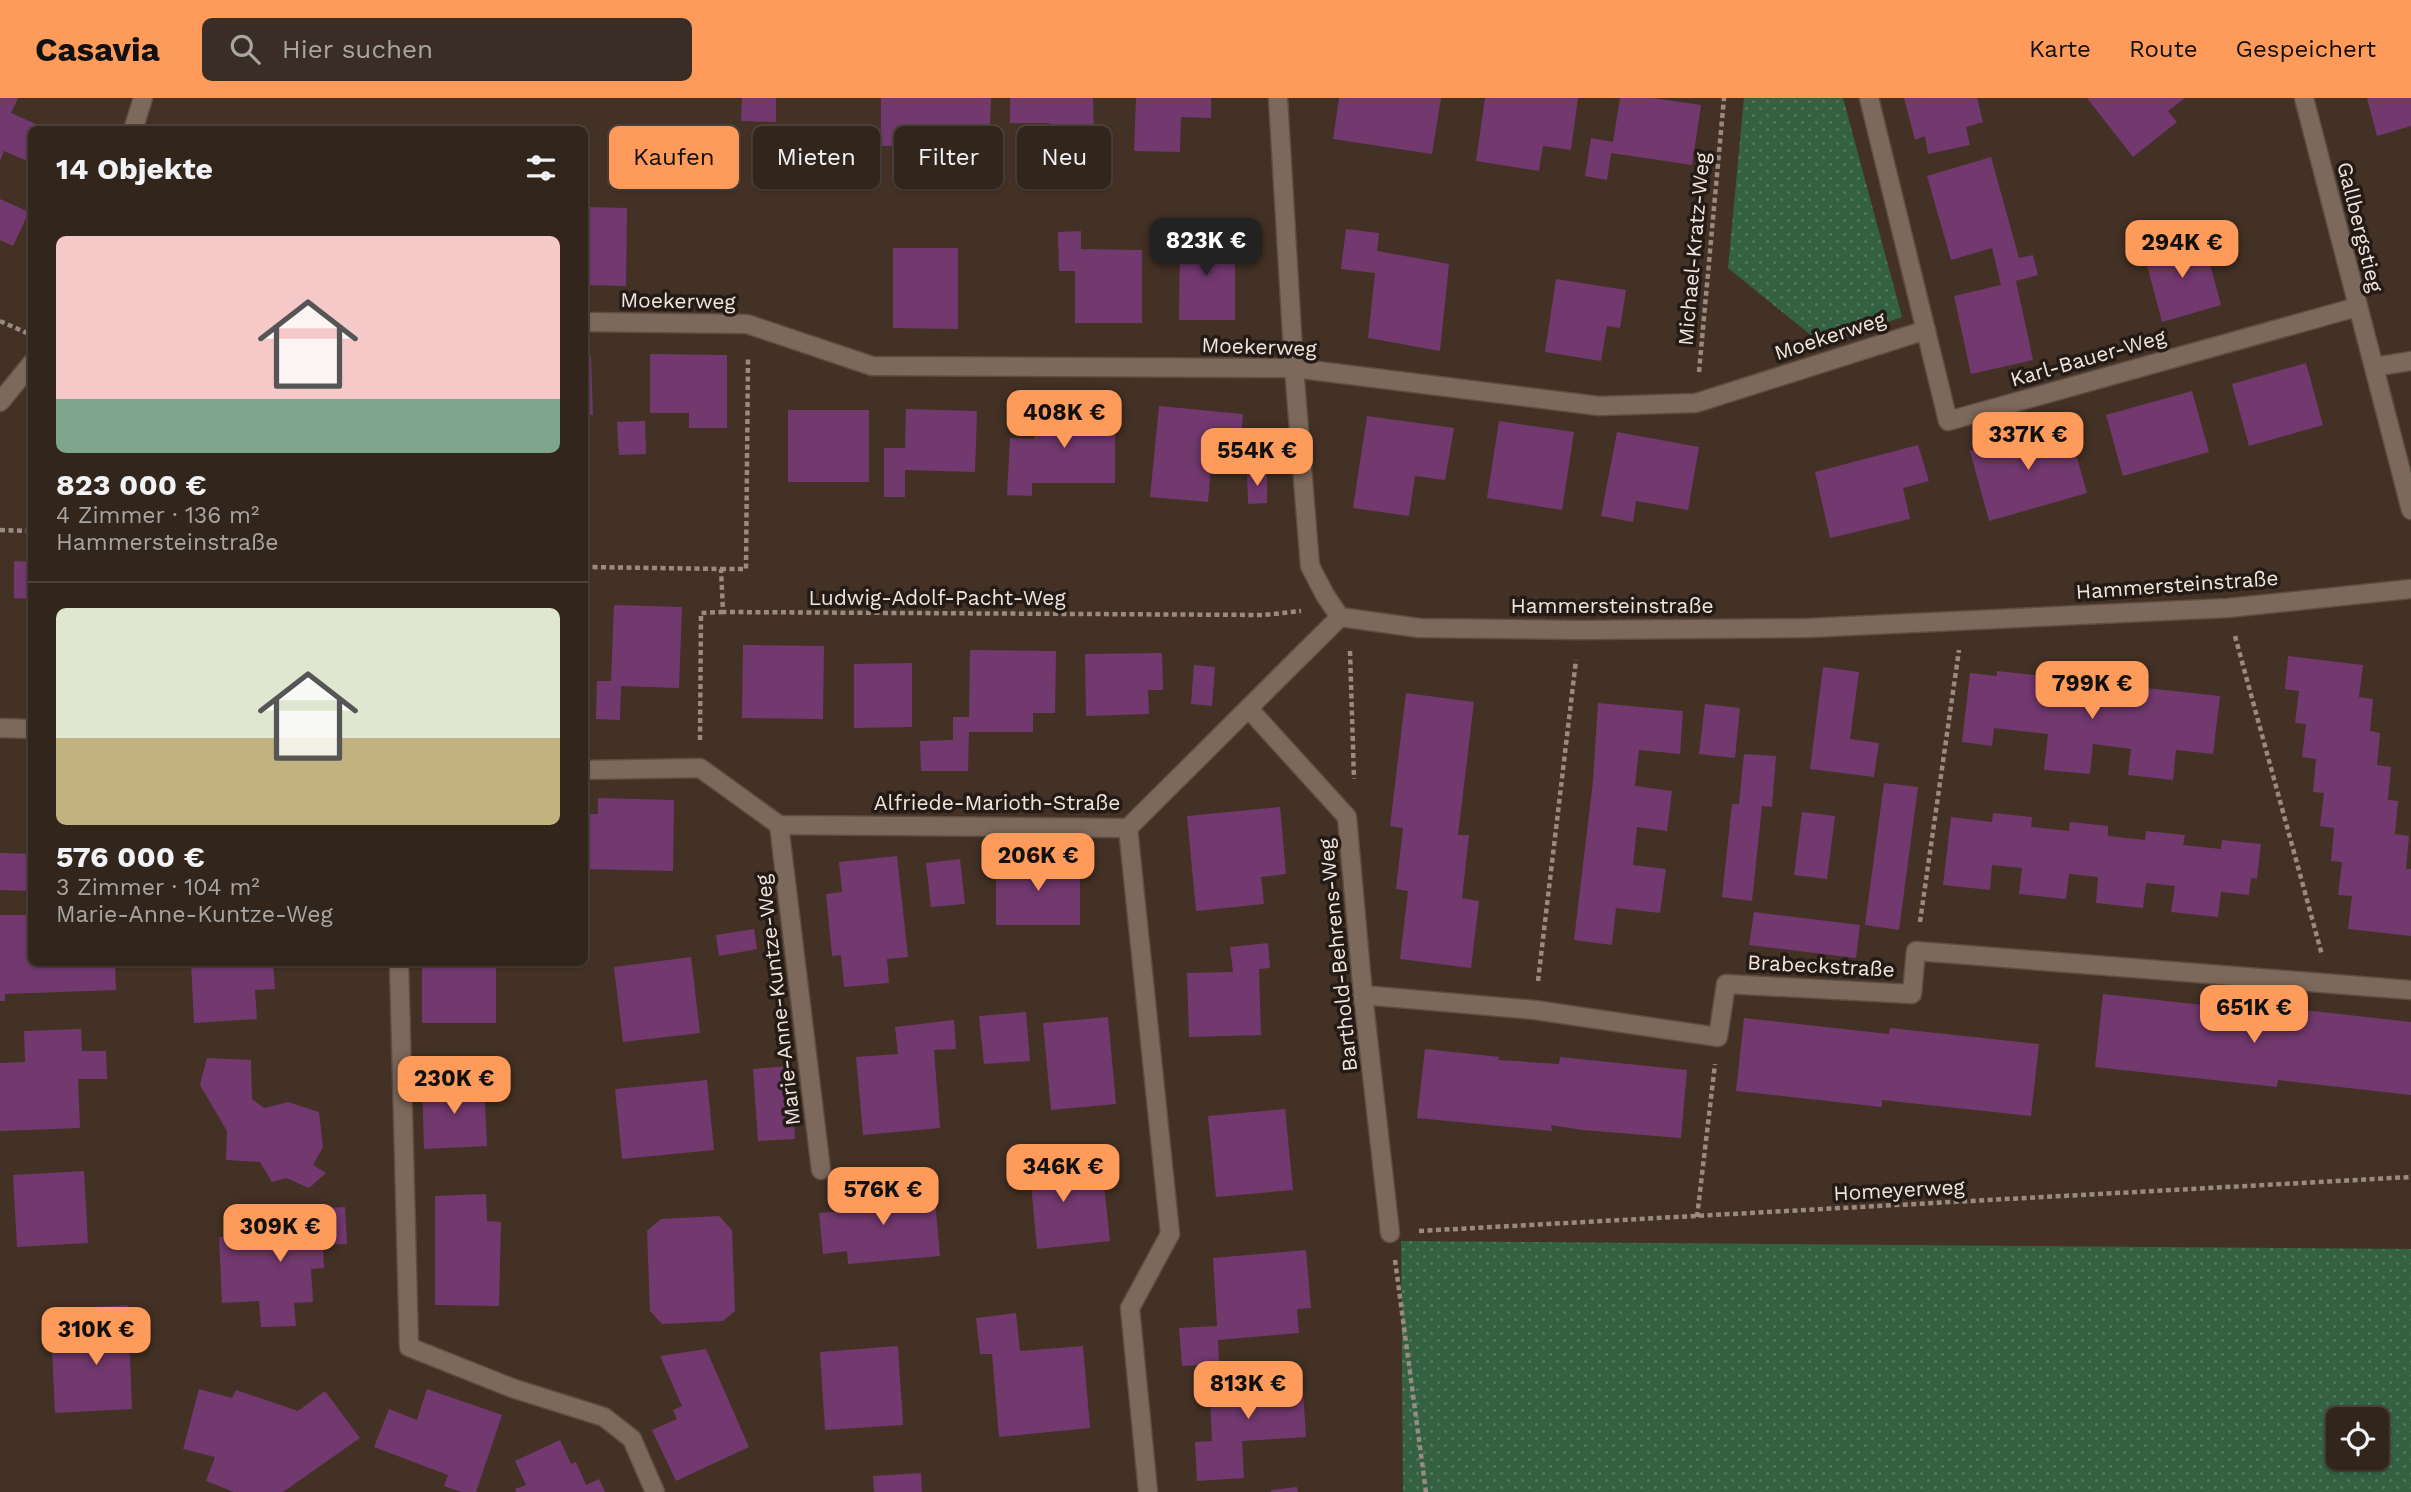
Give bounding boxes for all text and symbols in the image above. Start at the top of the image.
search box [202,18,692,81]
text: Casavia [35,30,160,69]
icon: search [226,30,264,68]
text: Hier suchen [282,34,433,64]
text: Karte [2029,35,2091,63]
text: Route [2129,35,2198,63]
text: Gespeichert [2236,35,2376,63]
chip: Kaufen [609,126,739,189]
chip: Mieten [753,126,880,189]
chip: Filter [894,126,1003,189]
chip: Neu [1017,126,1111,189]
icon: filters [522,149,560,187]
street label: Michael-Kratz-Weg [1673,150,1714,347]
text: 14 Objekte [56,151,213,186]
street label: Gallbergstieg [2332,159,2389,295]
pin: 823K € [1149,218,1263,278]
pin: 294K € [2125,220,2239,280]
text: 823K € [1166,227,1246,254]
text: 294K € [2141,229,2223,256]
icon: home [245,281,371,407]
street label: Moekerweg [620,287,737,314]
street label: Moekerweg [1771,306,1889,365]
street label: Karl-Bauer-Weg [2007,323,2169,392]
street label: Moekerweg [1201,332,1318,361]
pin: 408K € [1007,390,1121,450]
text: 408K € [1023,399,1105,426]
pin: 337K € [1971,412,2085,472]
text: 337K € [1988,421,2068,448]
pin: 554K € [1200,428,1314,488]
text: 554K € [1217,437,1297,464]
text: 823 000 € [56,467,207,502]
text: 4 Zimmer · 136 m² [56,502,259,529]
text: Hammersteinstraße [56,529,278,556]
street label: Hammersteinstraße [2075,565,2279,604]
street label: Ludwig-Adolf-Pacht-Weg [808,585,1066,610]
street label: Hammersteinstraße [1510,593,1714,618]
icon: home [245,653,371,779]
pin: 799K € [2035,662,2149,721]
text: 799K € [2052,670,2132,697]
street label: Alfriede-Marioth-Straße [874,790,1120,815]
pin: 206K € [981,834,1095,893]
street label: Barthold-Behrens-Weg [1313,836,1362,1073]
text: 576 000 € [56,839,205,874]
text: 206K € [997,842,1079,869]
street label: Marie-Anne-Kuntze-Weg [750,872,805,1127]
text: 3 Zimmer · 104 m² [56,874,260,901]
text: Marie-Anne-Kuntze-Weg [56,901,333,928]
street label: Brabeckstraße [1747,949,1895,982]
pin: 651K € [2197,986,2311,1045]
text: 651K € [2216,994,2292,1021]
pin: 230K € [397,1056,511,1116]
text: 230K € [414,1065,494,1092]
pin: 346K € [1006,1144,1120,1204]
text: 346K € [1022,1153,1104,1180]
pin: 576K € [826,1168,940,1227]
street label: Homeyerweg [1833,1174,1966,1205]
text: 576K € [844,1176,922,1203]
pin: 309K € [223,1204,337,1264]
text: 309K € [239,1213,321,1240]
pin: 310K € [39,1308,153,1367]
text: 310K € [58,1316,134,1343]
pin: 813K € [1191,1362,1305,1421]
text: 813K € [1210,1370,1286,1397]
map controls [2326,1407,2389,1470]
button: locate [2326,1407,2389,1470]

